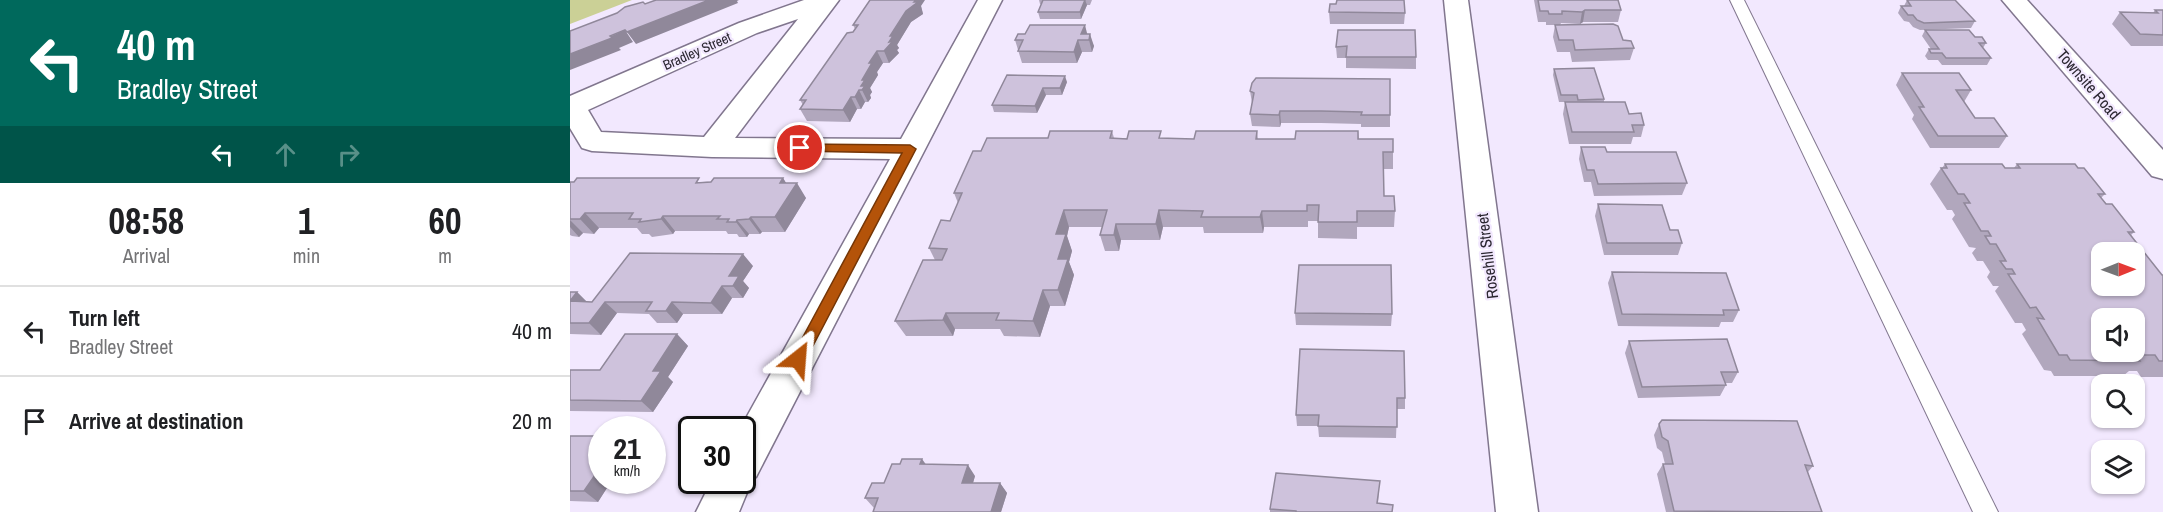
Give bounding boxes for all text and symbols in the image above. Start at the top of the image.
text: 40 m [117,17,196,73]
icon: left [18,24,96,102]
street label: Bradley Street [660,28,734,74]
street label: Townsite Road [2052,44,2126,124]
text: Bradley Street [117,71,257,107]
pin [774,122,825,173]
icon: arrive [783,131,816,164]
icon: left [206,138,239,171]
icon: ahead [269,138,302,171]
icon: right [332,138,365,171]
text: 08:58 [109,197,184,245]
text: 1 [298,197,315,245]
text: 60 [429,197,461,245]
street label: Rosehill Street [1471,212,1503,300]
text: Arrival [123,242,170,269]
text: min [293,242,320,269]
text: m [438,242,452,269]
north arrow [2091,242,2145,296]
map controls [2091,242,2145,494]
text: Turn left [69,303,140,333]
button: sound [2091,308,2145,362]
icon: left [18,315,51,348]
text: 40 m [512,316,552,346]
position arrow [766,327,830,391]
text: Bradley Street [69,333,173,360]
button: search [2091,374,2145,428]
icon: arrive [18,405,51,438]
text: Arrive at destination [69,406,243,436]
text: 20 m [512,406,552,436]
speed limit sign: 30 [678,416,756,494]
text: 21 [613,428,641,468]
button: layers [2091,440,2145,494]
text: km/h [614,460,640,481]

